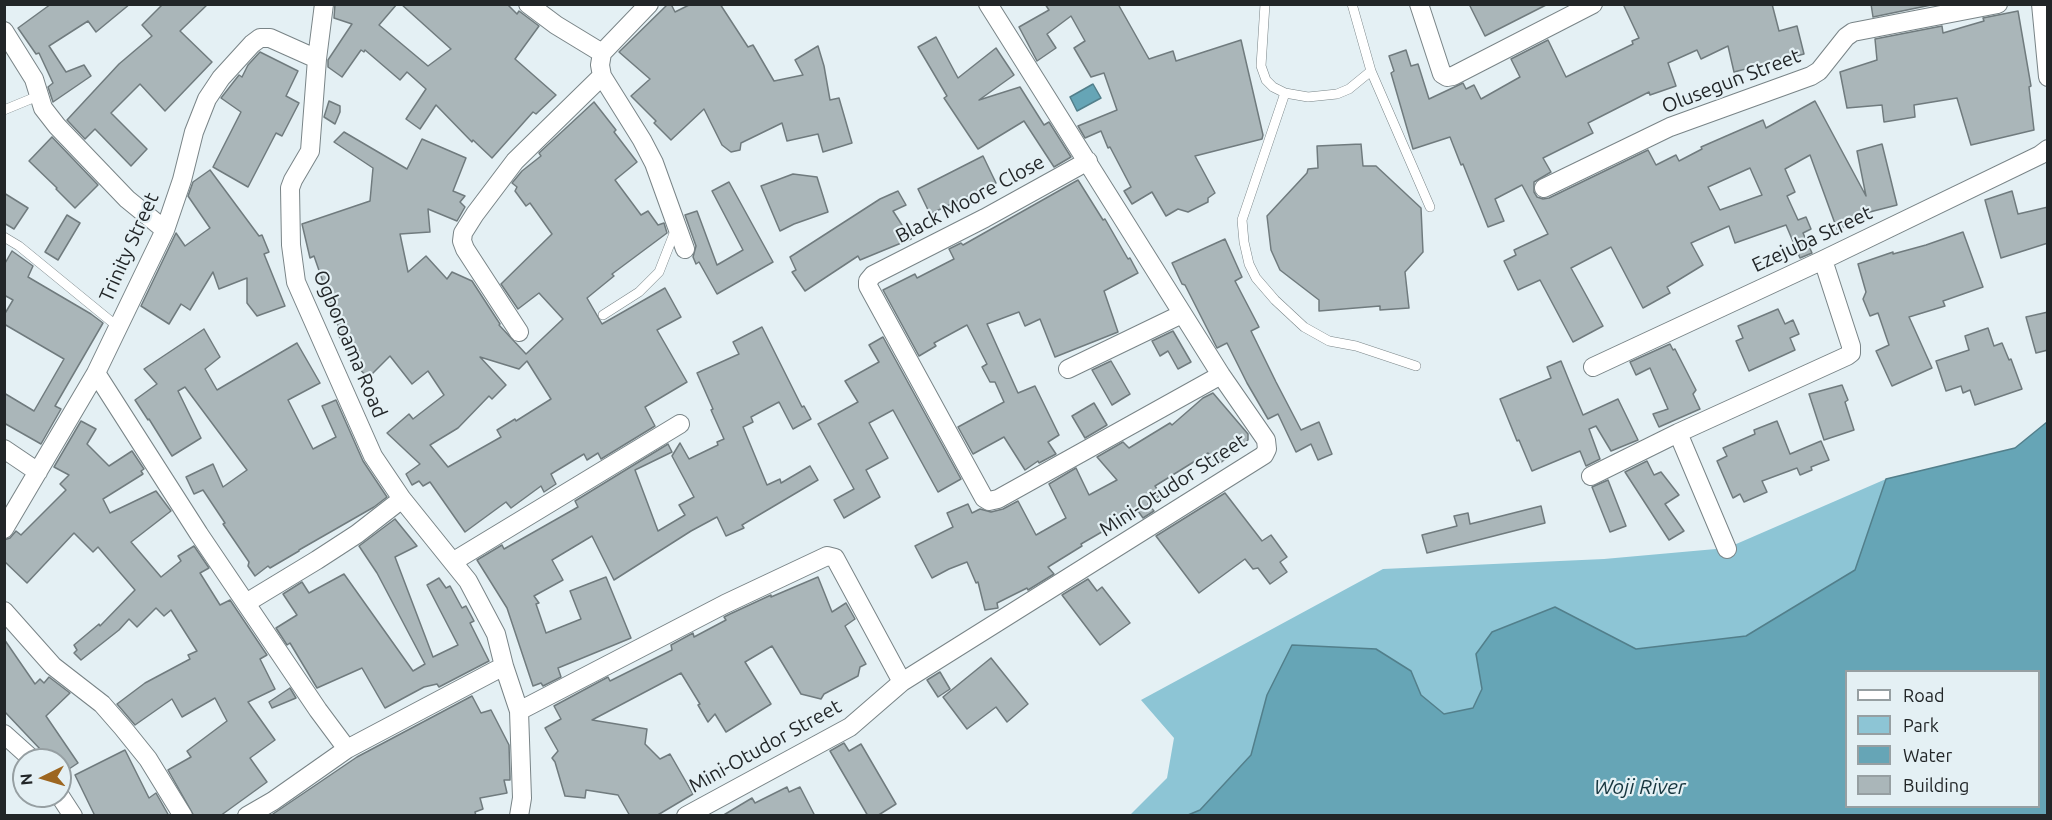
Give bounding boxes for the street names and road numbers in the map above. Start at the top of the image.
street label: Olusegun Street [1658,44,1804,118]
street label: Black Moore Close [891,150,1049,248]
street label: Trinity Street [94,189,164,305]
street label: Ezejuba Street [1748,201,1876,277]
street label: Ogboroama Road [308,267,392,421]
street label: Mini-Otudor Street [1095,428,1251,542]
street label: Mini-Otudor Street [685,694,845,798]

